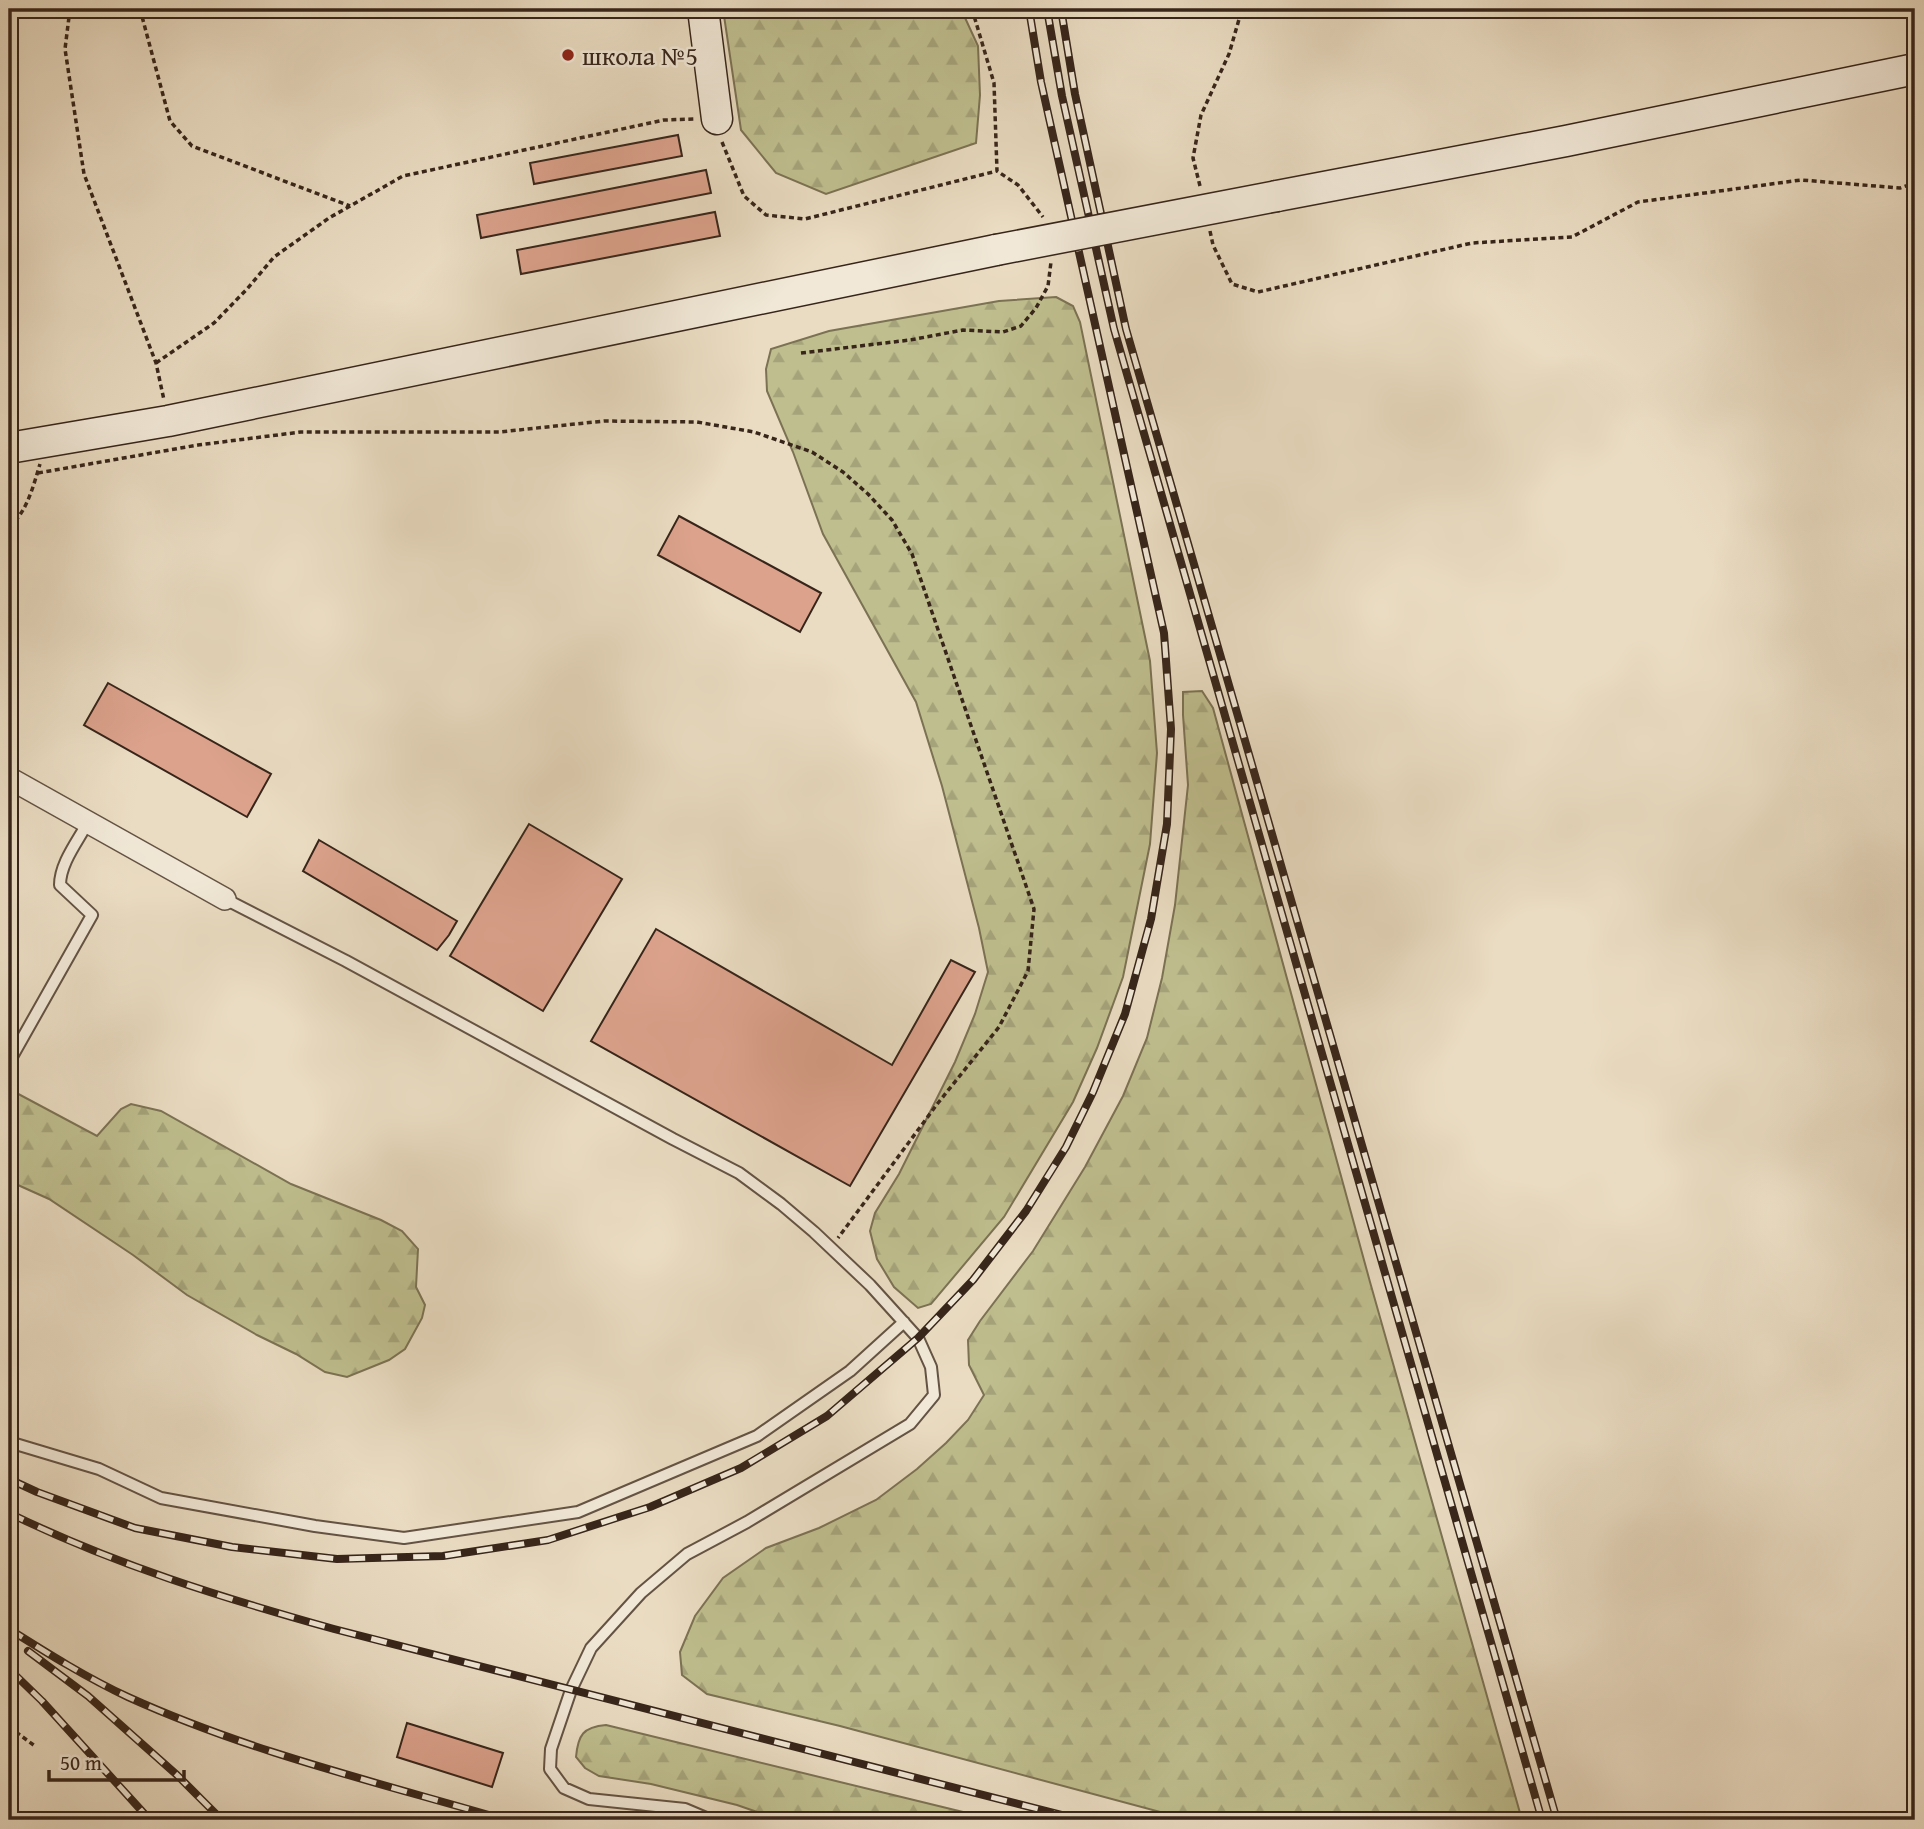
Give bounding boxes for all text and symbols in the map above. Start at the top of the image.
place label: школа №5 [582,36,698,75]
marker: школа №5 [560,47,576,63]
scale bar [49,1738,184,1782]
text: 50 m [60,1747,102,1778]

